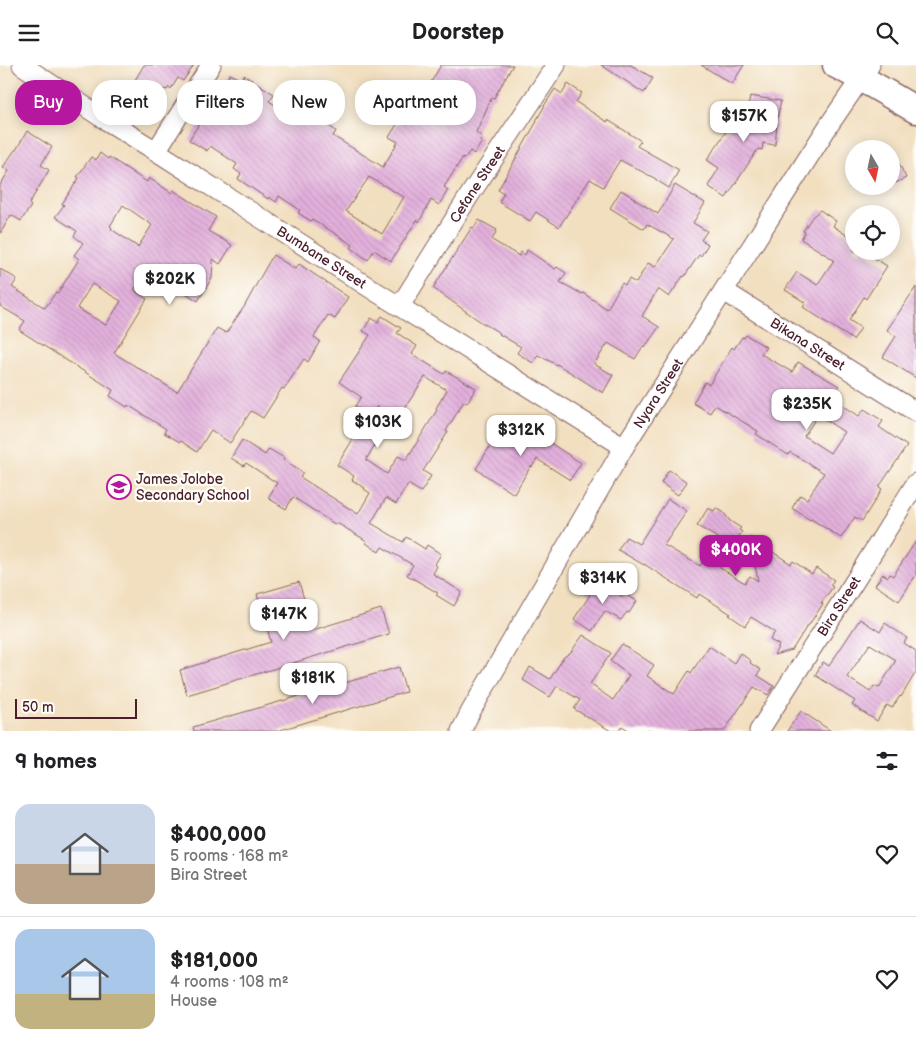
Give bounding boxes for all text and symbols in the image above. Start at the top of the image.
icon: menu [15,19,43,47]
text: Doorstep [412,19,504,46]
icon: search [873,19,901,47]
chip: Buy [15,80,82,125]
chip: Rent [92,80,167,125]
chip: Filters [177,80,263,125]
chip: New [273,80,345,125]
chip: Apartment [355,80,476,125]
pin: $157K [709,101,779,143]
text: $157K [721,107,767,126]
north arrow [845,140,900,195]
map controls [845,140,900,260]
street label: Cefane Street [446,142,509,226]
button: locate [845,205,900,260]
street label: Bumbane Street [274,222,370,292]
pin: $202K [135,263,205,306]
text: $202K [145,270,195,289]
street label: Bikana Street [767,314,849,374]
street label: Nyara Street [630,355,687,431]
pin: $235K [772,389,842,431]
text: $235K [782,395,832,414]
pin: $103K [343,407,413,449]
text: $103K [354,413,402,432]
pin: $312K [486,415,556,457]
text: $312K [497,421,545,440]
place label: James Jolobe Secondary School [136,471,249,504]
school or university icon: James Jolobe Secondary School [106,474,132,500]
pin: $400K [701,535,771,577]
text: $400K [711,541,761,560]
pin: $314K [568,563,638,605]
text: $314K [580,569,626,588]
street label: Bira Street [813,573,864,639]
pin: $147K [249,599,319,641]
text: $147K [261,605,307,624]
pin: $181K [278,663,348,705]
text: $181K [291,669,335,688]
scale bar [15,696,138,719]
text: 50 m [22,699,54,716]
icon: filters [873,747,901,775]
text: 9 homes [15,749,97,774]
text: $400,000 [170,822,266,847]
icon: home [55,824,115,884]
icon: heart [873,840,901,868]
text: 5 rooms · 168 m² [170,847,288,866]
text: Bira Street [170,866,247,885]
text: $181,000 [170,948,258,973]
icon: home [55,949,115,1009]
icon: heart [873,965,901,993]
text: 4 rooms · 108 m² [170,973,289,992]
text: House [170,992,217,1011]

